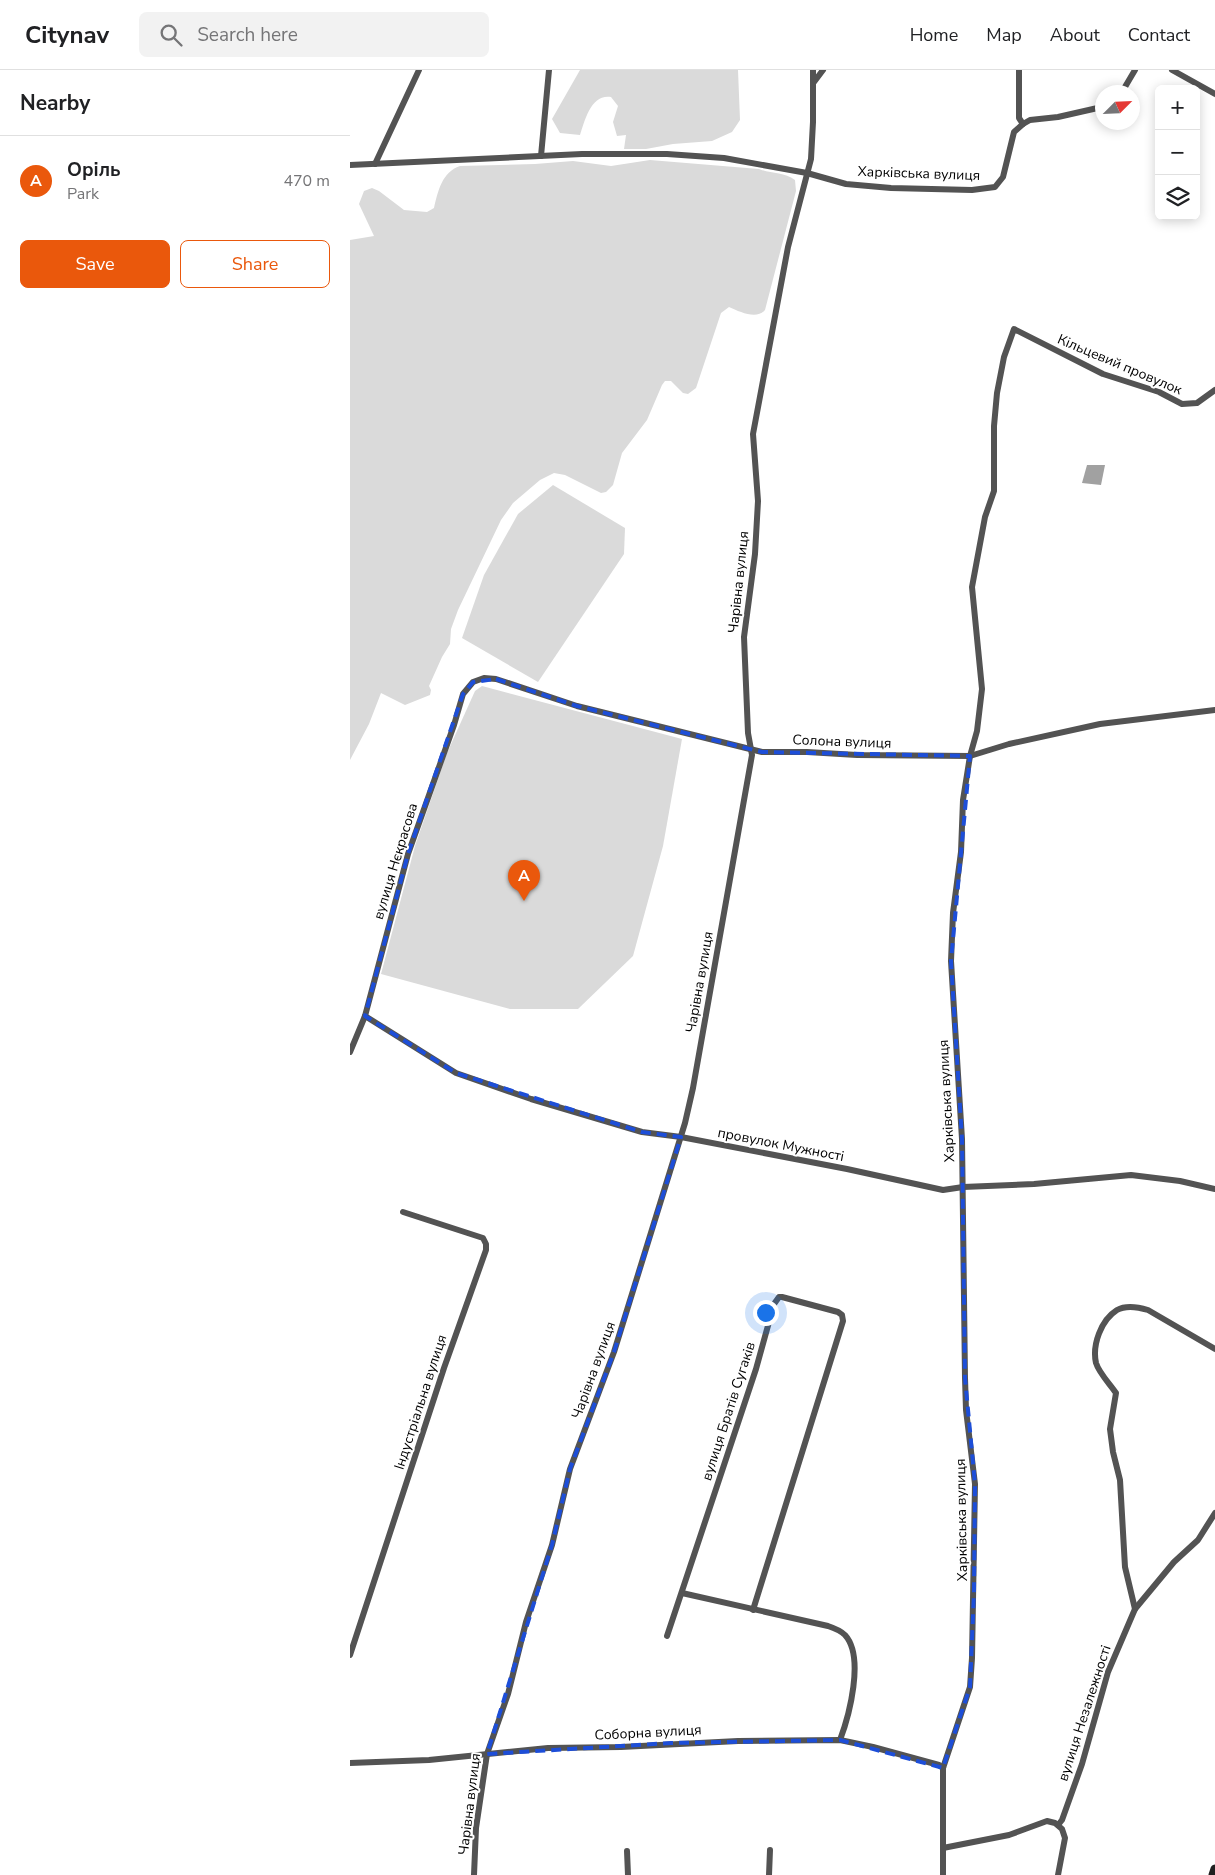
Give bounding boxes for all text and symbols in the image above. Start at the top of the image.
search box [139,12,489,57]
text: Citynav [25,19,109,51]
icon: search [157,21,185,49]
text: Search here [197,22,298,48]
text: Home [910,23,958,47]
text: Map [986,23,1022,47]
text: About [1050,23,1100,47]
text: Contact [1128,23,1190,47]
north arrow [1095,85,1140,130]
map controls [1155,85,1200,220]
button: + [1155,85,1200,130]
text: Nearby [20,89,90,117]
button: − [1155,130,1200,175]
text: Оріль [67,157,121,183]
street label: Харківська вулиця [857,162,981,185]
text: A [30,170,42,192]
text: 470 m [283,170,330,192]
button: layers [1155,175,1200,220]
text: Park [67,183,99,205]
button: Save [20,240,170,288]
button: Share [180,240,330,288]
street label: Кільцевий провулок [1055,330,1186,400]
street label: Чарівна вулиця [724,530,753,634]
street label: Солона вулиця [792,730,892,753]
street label: вулиця Нєкрасова [369,801,422,922]
pin: A [508,860,540,901]
street label: Чарівна вулиця [681,930,718,1034]
street label: Харківська вулиця [934,1039,959,1163]
street label: провулок Мужності [716,1123,846,1166]
your location [753,1300,779,1326]
street label: Чарівна вулиця [567,1319,620,1422]
street label: Індустріальна вулиця [390,1332,451,1472]
street label: вулиця Братів Сугаків [697,1339,760,1483]
street label: Харківська вулиця [951,1458,972,1582]
street label: вулиця Незалежності [1053,1643,1115,1784]
street label: Соборна вулиця [594,1720,702,1745]
street label: Чарівна вулиця [454,1752,485,1856]

